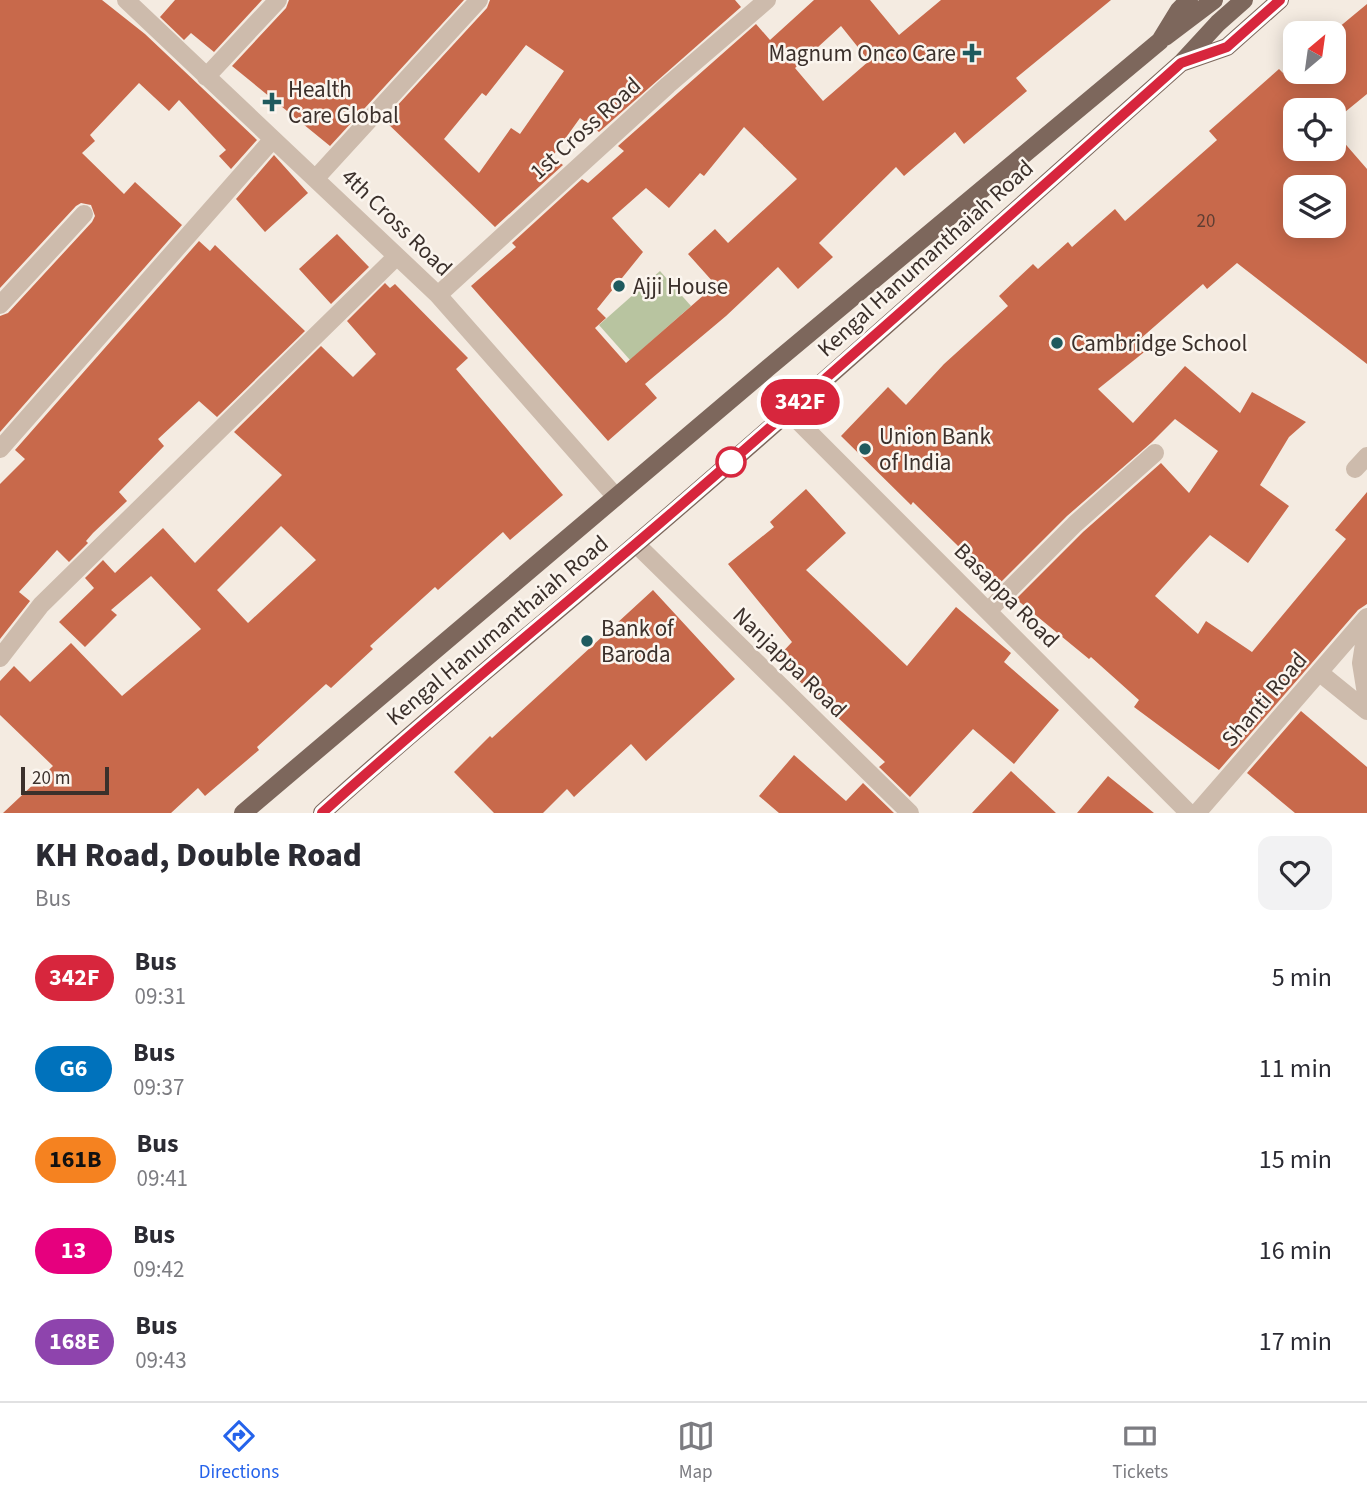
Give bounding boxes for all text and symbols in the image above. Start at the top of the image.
north arrow [1283,21,1346,84]
map controls [1283,21,1346,238]
place label: Magnum Onco Care [769,37,956,70]
marker: Magnum Onco Care [962,43,982,63]
street label: 1st Cross Road [522,69,648,187]
place label: Health Care Global [288,73,399,132]
marker: Health Care Global [262,92,282,112]
button: locate [1283,98,1346,161]
street label: Kengal Hanumanthaiah Road [810,152,1041,365]
street label: 4th Cross Road [334,161,459,284]
button: layers [1283,175,1346,238]
house number: 20 [1197,208,1215,235]
place label: Ajji House [633,270,728,303]
marker: Ajji House [611,278,627,294]
place label: Cambridge School [1071,327,1247,360]
marker: Cambridge School [1049,335,1065,351]
line badge: 342F [751,379,849,425]
text: 342F [775,384,825,419]
place label: Union Bank of India [879,420,991,479]
marker: Union Bank of India [857,441,873,457]
unlabelled marker [716,447,746,477]
street label: Kengal Hanumanthaiah Road [379,527,616,733]
street label: Basappa Road [946,535,1067,656]
street label: Nanjappa Road [725,599,854,725]
place label: Bank of Baroda [601,612,675,671]
marker: Bank of Baroda [579,633,595,649]
street label: Shanti Road [1214,645,1315,754]
scale bar [21,764,108,796]
text: 20 m [32,765,70,792]
text: KH Road, Double Road [35,832,362,879]
button: heart [1258,836,1332,910]
text: Bus [35,882,71,915]
text: Bus [135,943,177,980]
text: 5 min [1272,959,1332,996]
text: 342F [49,960,100,995]
text: 09:31 [135,980,186,1013]
text: Bus [133,1034,175,1071]
text: 11 min [1259,1050,1332,1087]
text: G6 [60,1051,87,1086]
text: 09:37 [133,1071,184,1104]
text: Bus [137,1125,179,1162]
text: 15 min [1259,1141,1332,1178]
text: 161B [49,1142,102,1177]
text: 09:41 [137,1162,188,1195]
text: Bus [133,1216,175,1253]
text: 16 min [1259,1232,1332,1269]
text: 13 [61,1233,86,1268]
text: 09:42 [133,1253,184,1286]
text: Bus [135,1307,177,1344]
text: 17 min [1259,1323,1332,1360]
text: 168E [49,1324,100,1359]
text: 09:43 [135,1344,187,1377]
tab: Directions [199,1417,279,1486]
tab: Map [677,1417,715,1486]
tab: Tickets [1112,1417,1168,1486]

